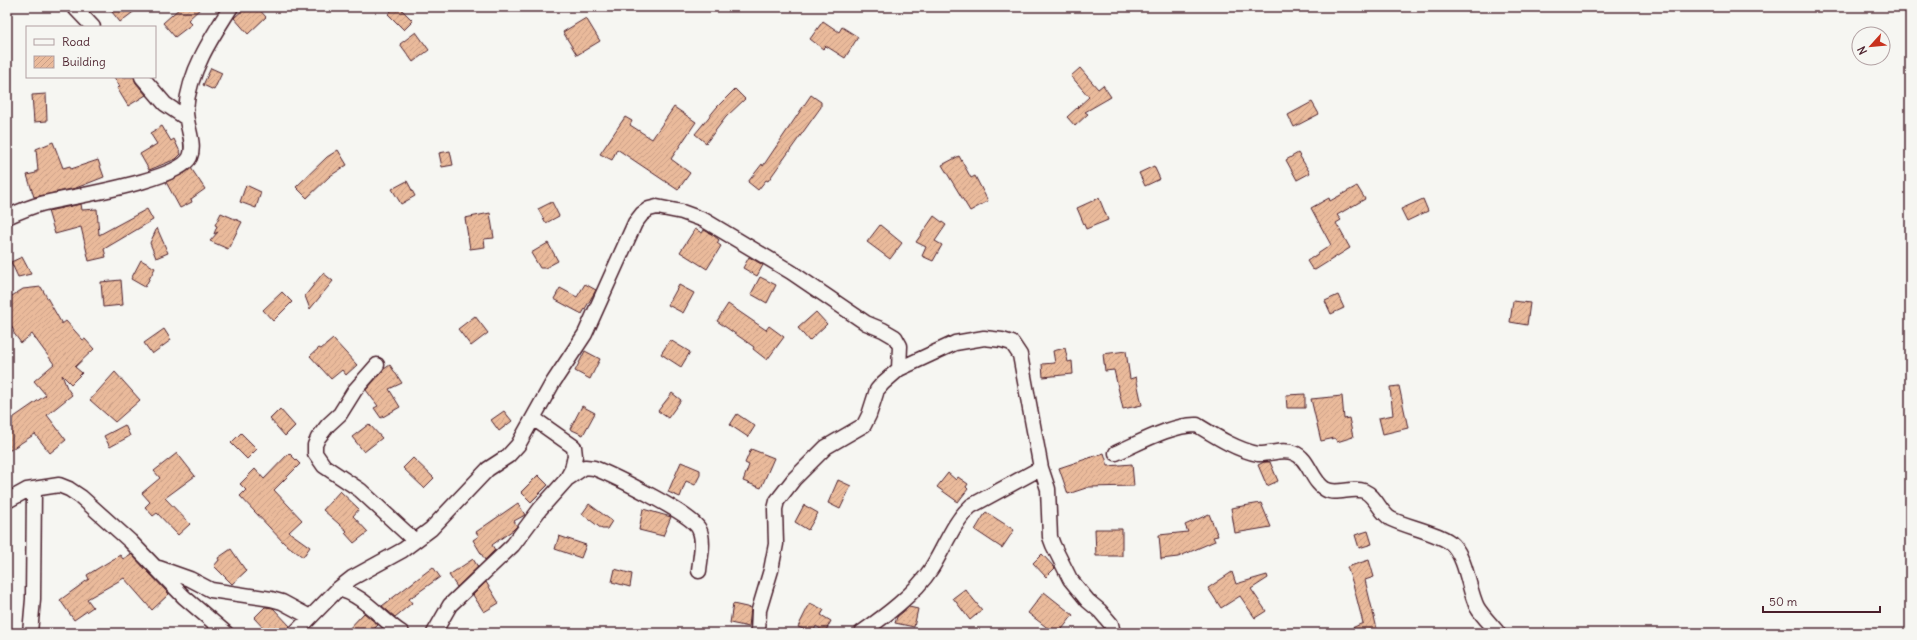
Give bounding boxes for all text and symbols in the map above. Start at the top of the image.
legend [26,26,156,78]
north arrow [1851,26,1891,66]
text: Road [62,34,90,49]
text: N [1854,44,1870,57]
text: Building [62,54,106,69]
scale bar [1763,588,1880,614]
text: 50 m [1769,594,1798,609]

